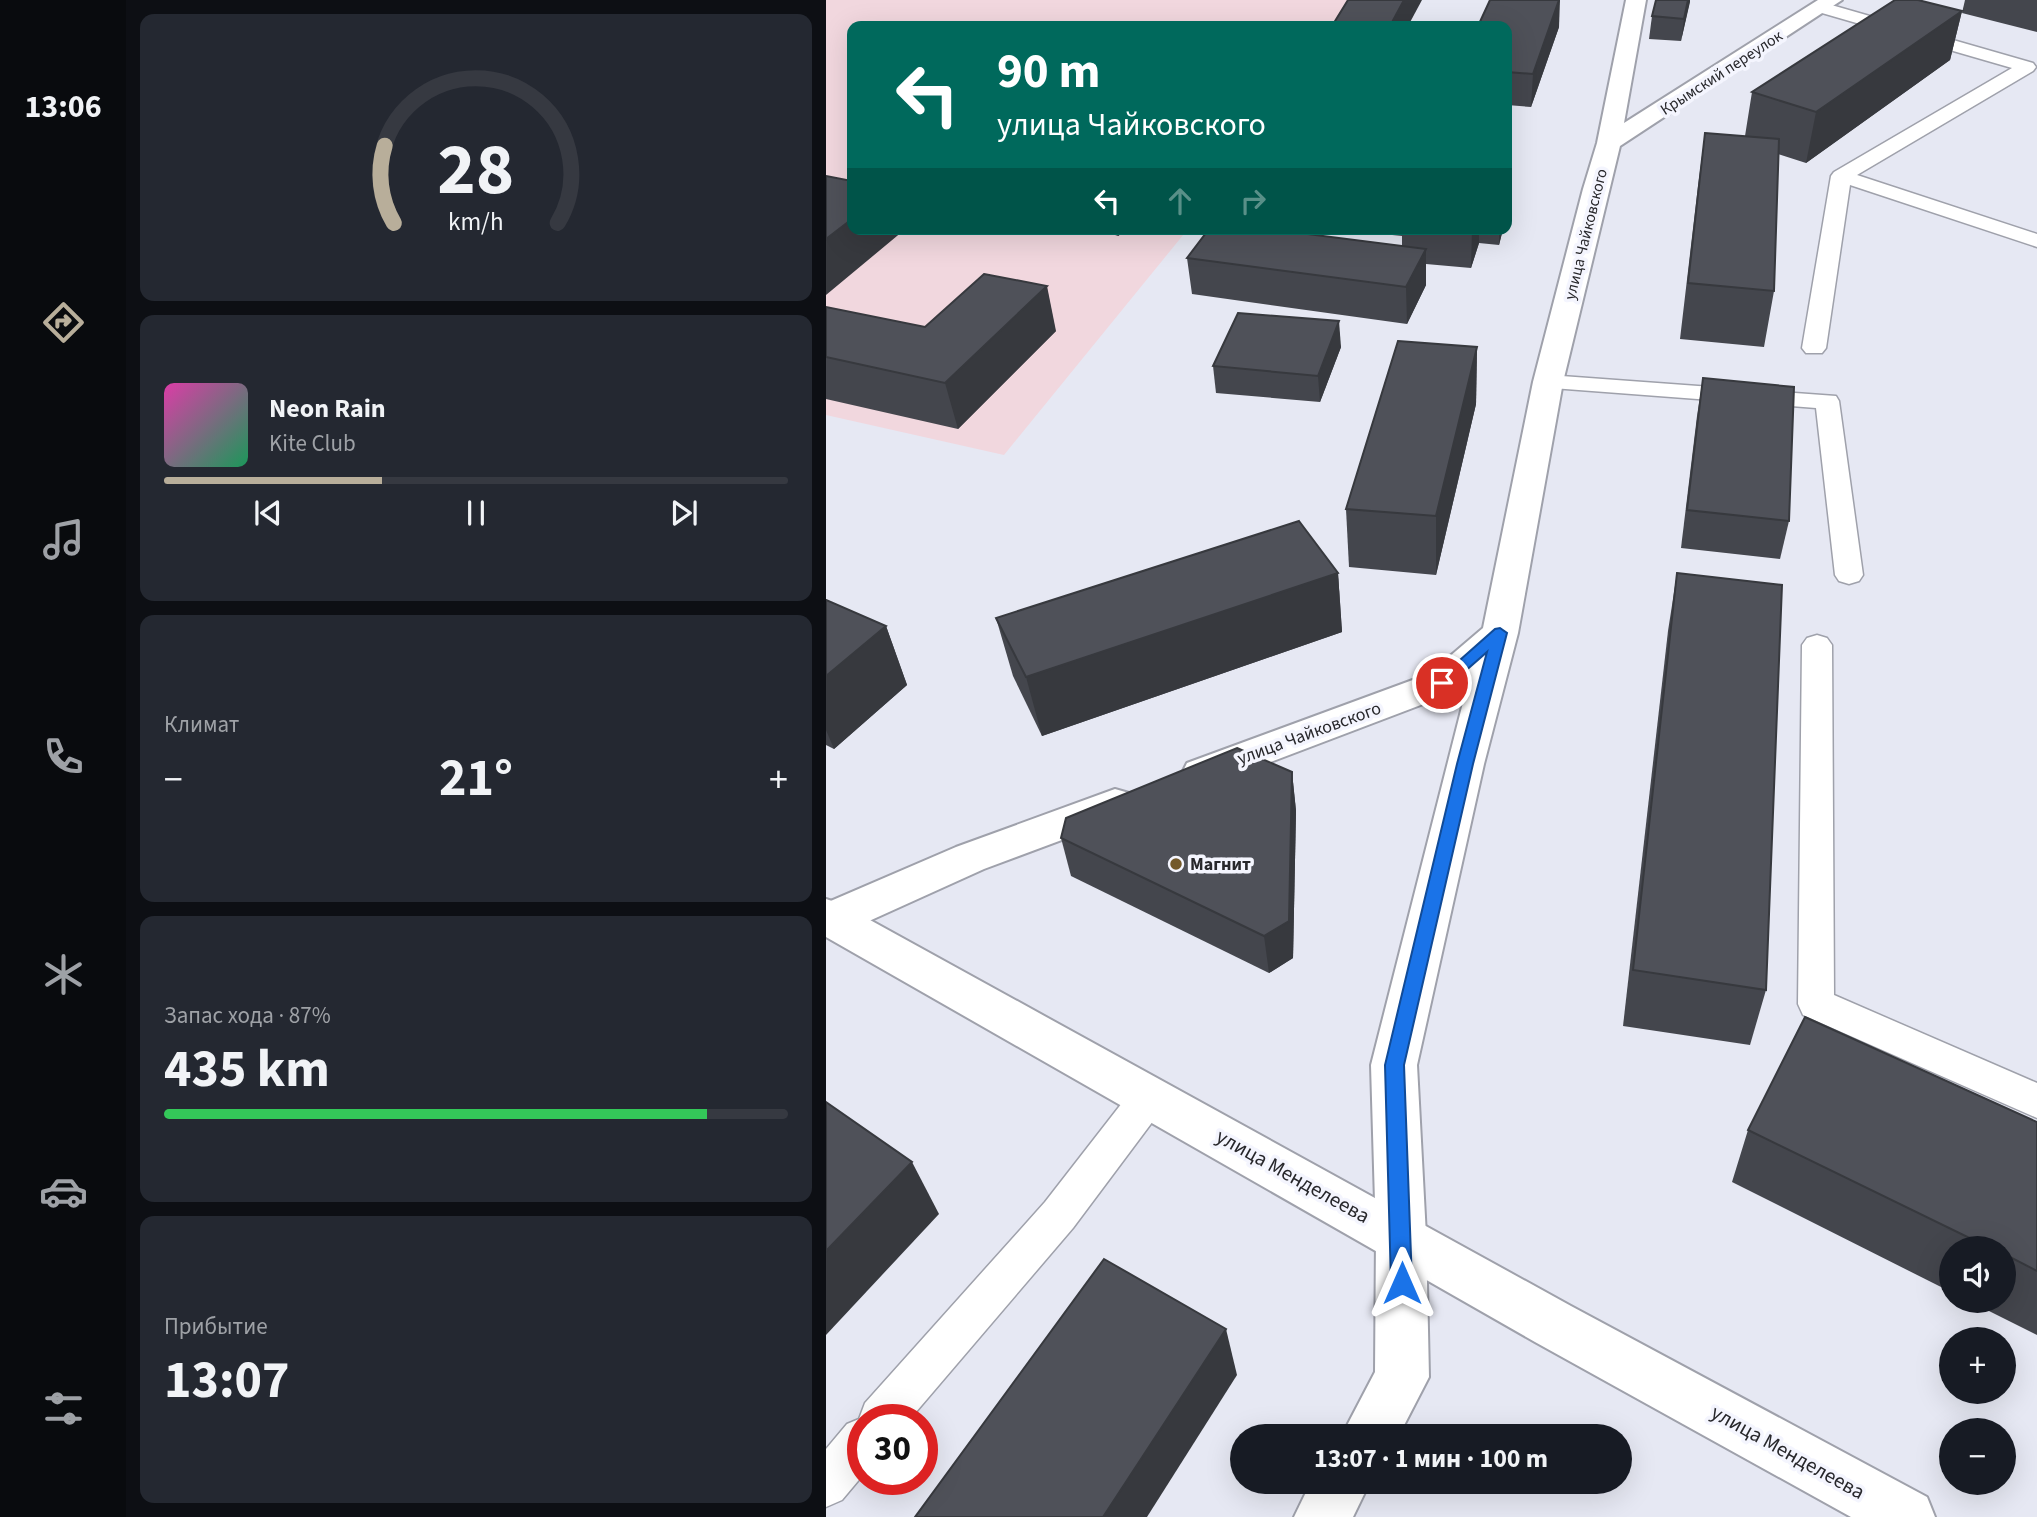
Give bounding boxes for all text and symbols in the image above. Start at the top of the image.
street label: Крымский переулок [1656,25,1787,121]
text: 90 m [997,37,1101,107]
icon: left [882,49,973,140]
text: 13:06 [24,84,102,130]
text: улица Чайковского [997,102,1266,148]
text: 28 [438,119,514,223]
street label: улица Чайковского [1559,166,1613,302]
icon: left [1088,182,1126,220]
icon: ahead [1161,182,1199,220]
icon: right [1234,182,1272,220]
text: km/h [448,204,504,240]
icon: directions [39,298,88,347]
text: Neon Rain [269,390,386,427]
text: Kite Club [269,427,356,460]
icon: previous [249,494,287,532]
icon: pause [457,494,495,532]
icon: next [665,494,703,532]
icon: music [39,515,88,564]
pin [1412,653,1472,713]
icon: arrive [1423,664,1461,702]
street label: улица Чайковского [1234,696,1385,771]
text: Климат [164,708,239,741]
icon: phone [39,732,88,781]
text: 21° [439,742,513,816]
text: − [164,753,183,807]
text: + [769,753,788,807]
place label: Магнит [1190,852,1251,877]
marker: Магнит [1168,856,1184,872]
icon: climate [39,950,88,999]
text: Запас хода · 87% [164,999,331,1032]
text: 435 km [164,1033,330,1107]
street label: улица Менделеева [1211,1121,1375,1231]
icon: car [39,1167,88,1216]
map controls [1939,1236,2016,1495]
button: sound [1939,1236,2016,1313]
position arrow [1365,1246,1439,1320]
text: Прибытие [164,1310,268,1343]
button: + [1939,1327,2016,1404]
text: 13:07 [164,1344,289,1418]
icon: filters [39,1384,88,1433]
street label: улица Менделеева [1706,1397,1870,1507]
speed limit sign: 30 [847,1404,938,1495]
button: − [1939,1418,2016,1495]
text: 13:07 · 1 мин · 100 m [1314,1440,1548,1477]

